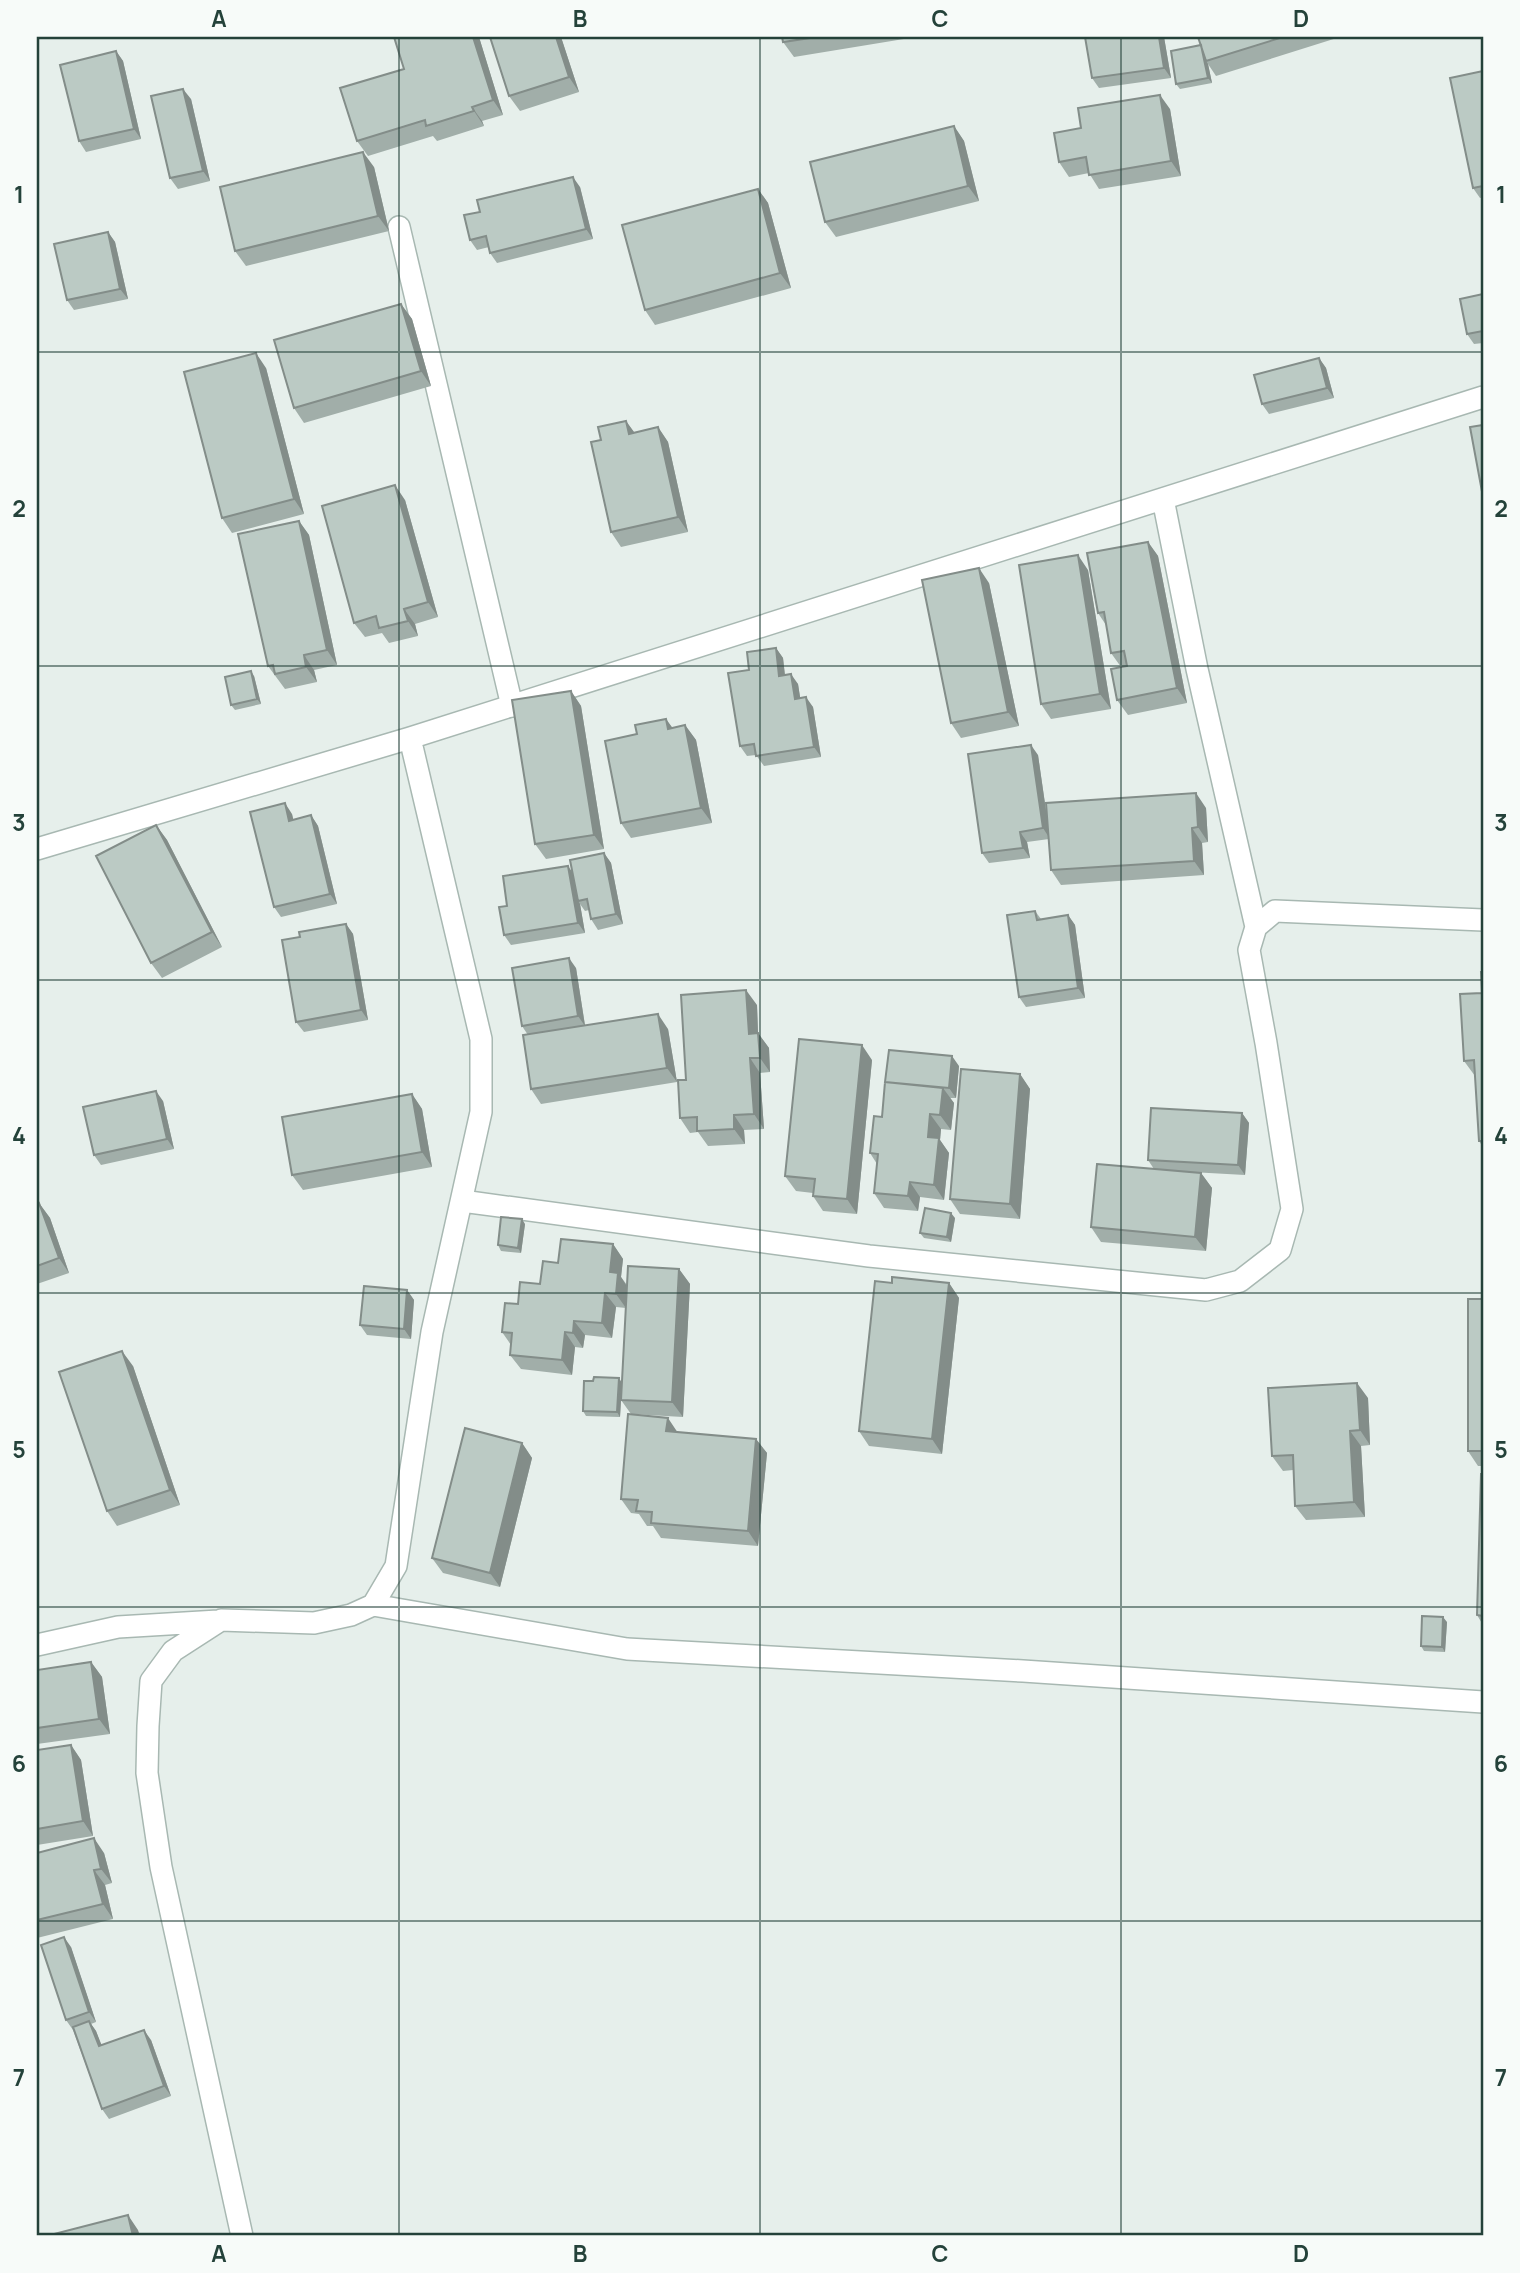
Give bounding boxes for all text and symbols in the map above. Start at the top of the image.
text: A [211,2,227,34]
text: B [573,2,587,34]
text: C [932,2,949,34]
text: D [1293,2,1309,34]
text: 1 [14,178,24,210]
text: 1 [1496,178,1506,210]
text: 2 [12,492,26,524]
text: 2 [1494,492,1508,524]
text: 3 [12,806,26,838]
text: 3 [1494,806,1508,838]
text: 4 [12,1119,26,1151]
text: 4 [1494,1119,1508,1151]
text: 5 [12,1433,26,1465]
text: 5 [1494,1433,1508,1465]
text: 6 [12,1747,26,1779]
text: 6 [1494,1747,1508,1779]
text: 7 [13,2061,25,2093]
text: 7 [1495,2061,1507,2093]
text: A [211,2237,227,2269]
text: B [573,2237,587,2269]
text: C [932,2237,949,2269]
text: D [1293,2237,1309,2269]

